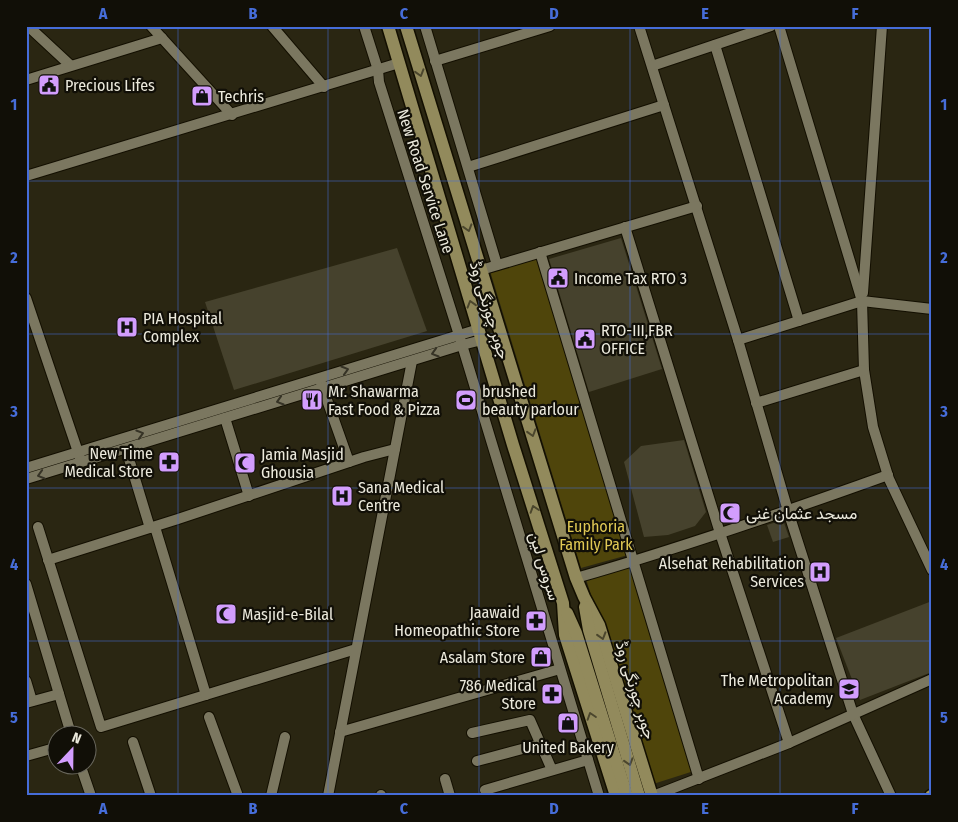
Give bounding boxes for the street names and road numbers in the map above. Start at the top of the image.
street label: New Road Service Lane [393,107,458,256]
street label: جوہر چورنگی روڈ [464,259,514,362]
street label: سروس لین [524,529,564,603]
street label: جوہر چورنگی روڈ [610,639,660,742]

